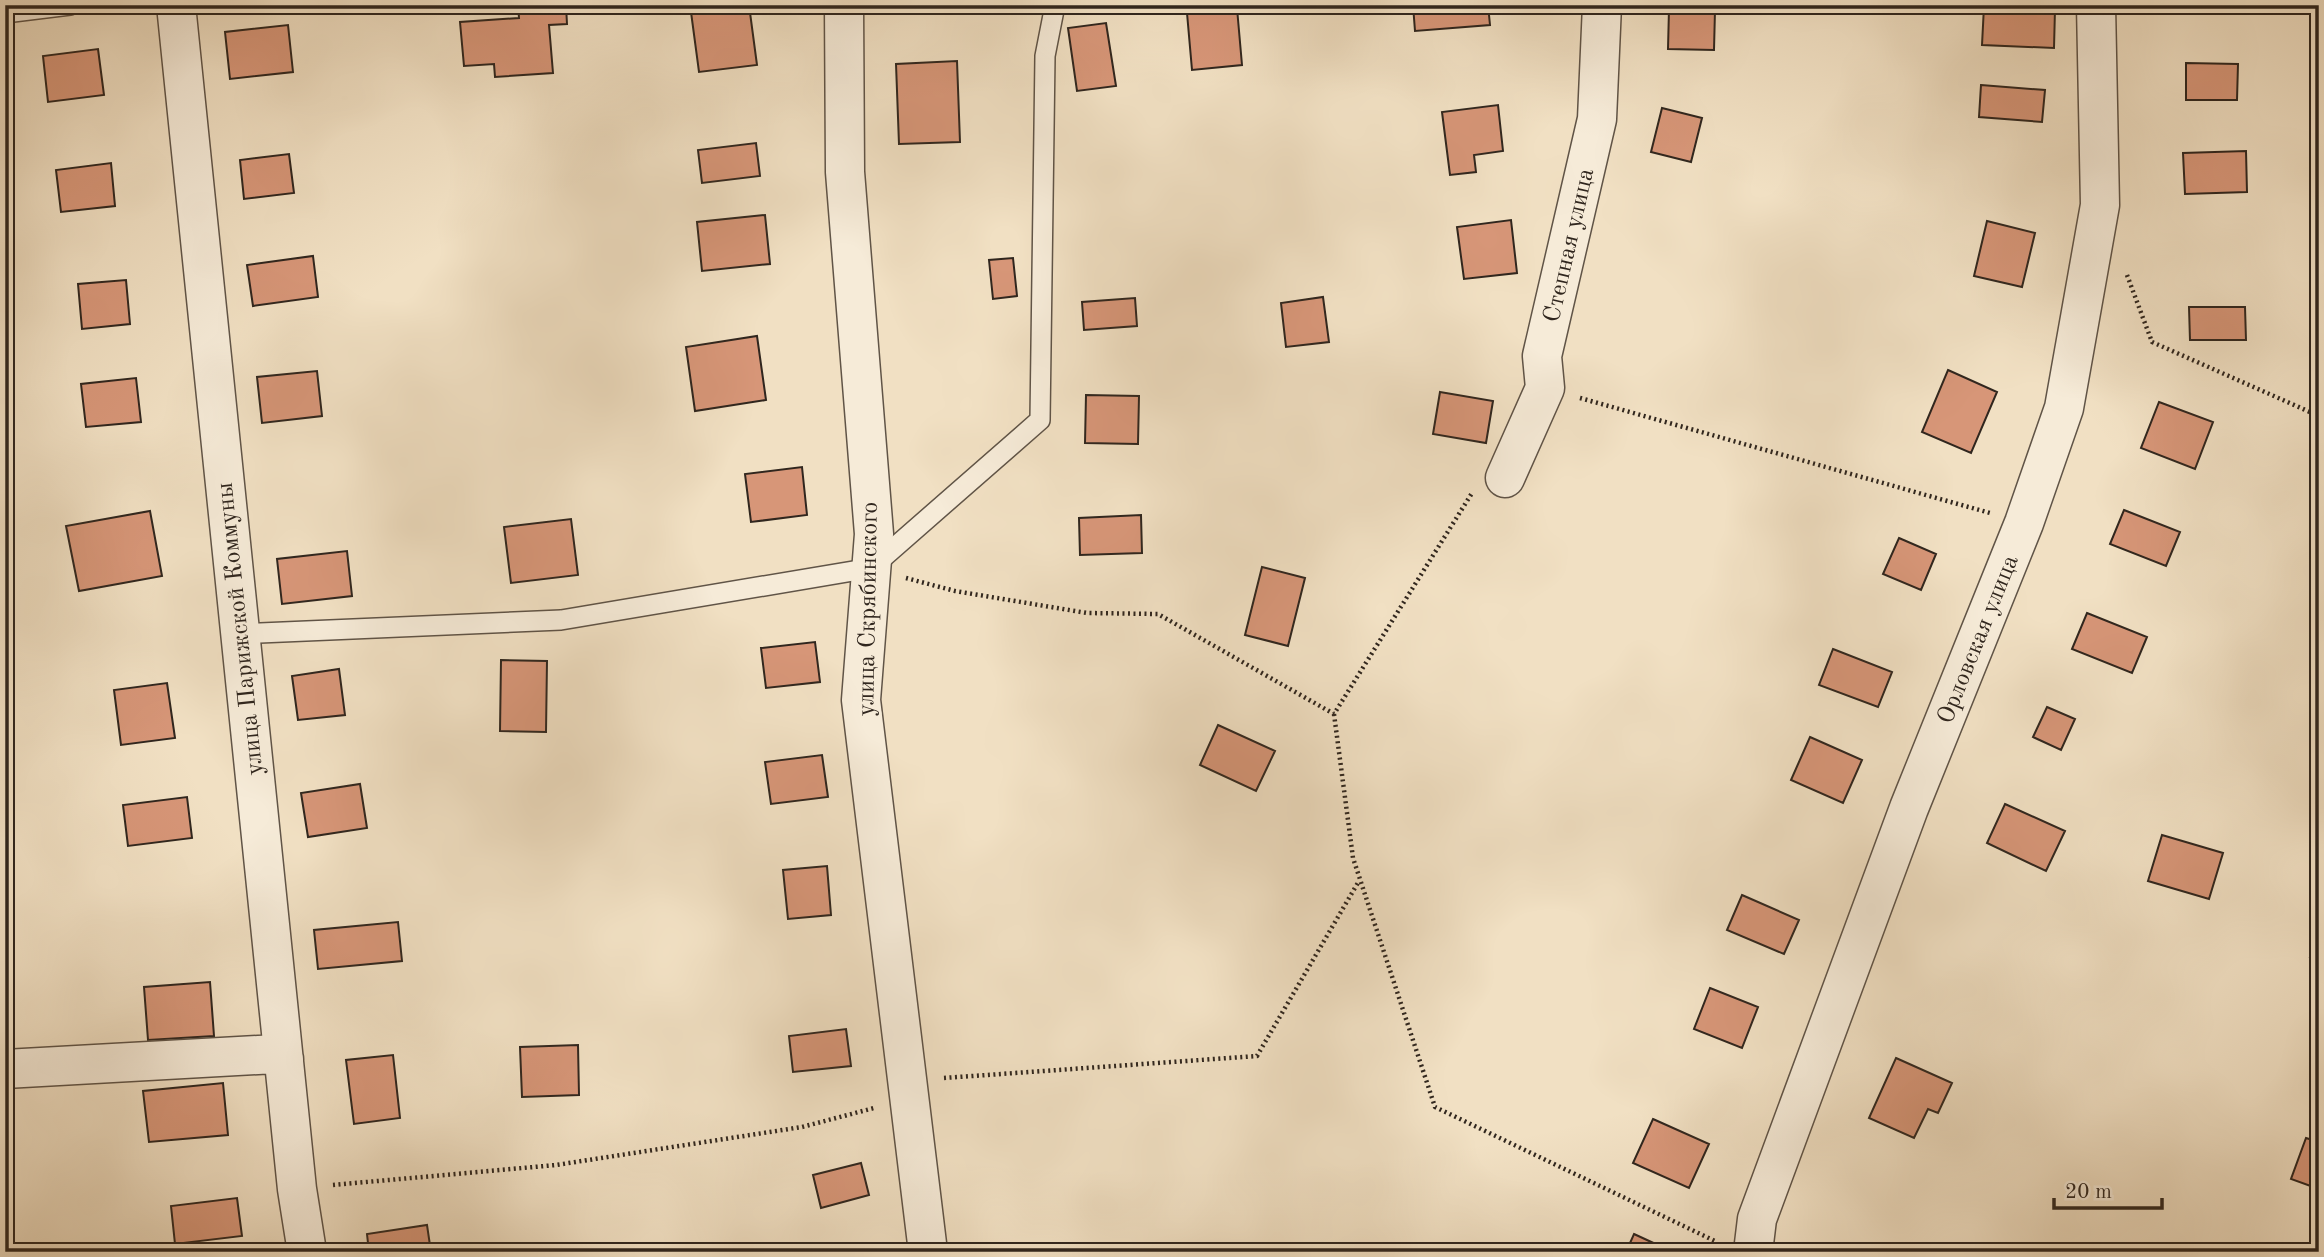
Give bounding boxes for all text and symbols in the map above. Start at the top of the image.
street label: Степная улица [1541,166,1599,325]
street label: улица Парижской Коммуны [214,481,268,776]
street label: улица Скрябинского [855,502,883,717]
street label: Орловская улица [1934,552,2024,728]
scale bar [2054,1166,2163,1210]
text: 20 m [2065,1182,2112,1203]

